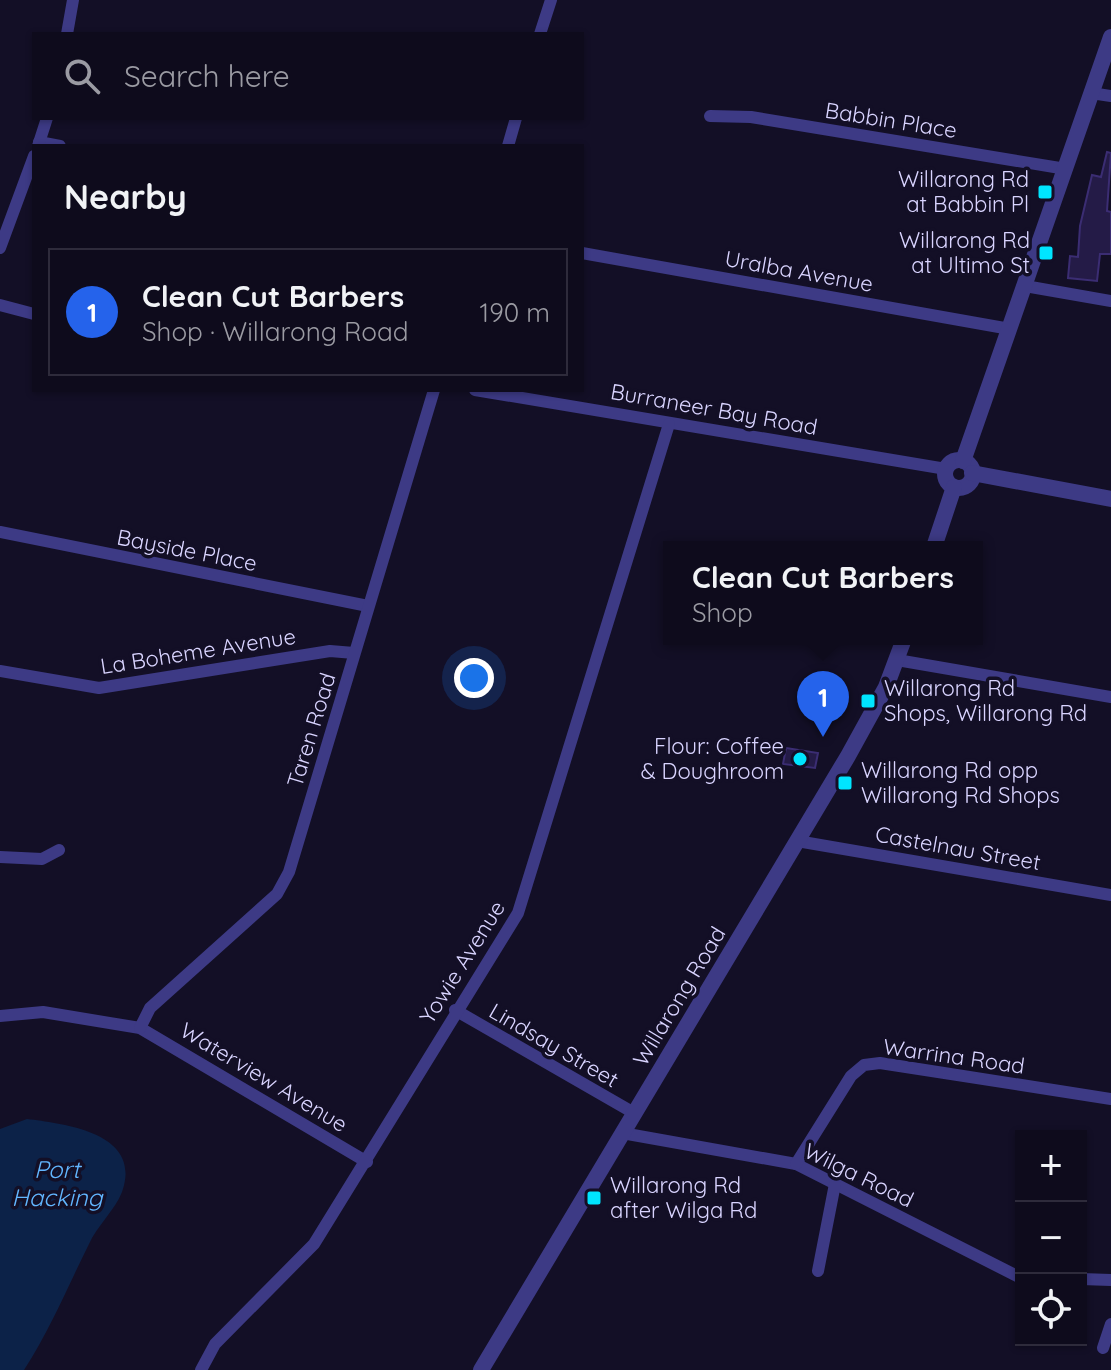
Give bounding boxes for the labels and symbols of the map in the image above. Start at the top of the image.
street label: Babbin Place [823,96,959,144]
place label: Willarong Rd at Babbin Pl [898,165,1029,218]
marker: Willarong Rd at Babbin Pl [1036,183,1054,201]
place label: Willarong Rd at Ultimo St [899,226,1030,279]
street label: Uralba Avenue [723,244,875,298]
marker: Willarong Rd at Ultimo St [1037,244,1055,262]
street label: Burraneer Bay Road [608,377,820,441]
street label: Bayside Place [115,523,259,577]
street label: La Boheme Avenue [98,622,298,680]
your location [454,658,494,698]
street label: Taren Road [280,669,342,791]
pin: 1 [797,671,849,737]
place label: Willarong Rd Shops, Willarong Rd [884,674,1087,727]
marker: Willarong Rd Shops, Willarong Rd [859,692,877,710]
place label: Flour: Coffee & Doughroom [641,732,784,785]
marker: Flour: Coffee & Doughroom [791,750,809,768]
place label: Willarong Rd opp Willarong Rd Shops [861,756,1060,809]
marker: Willarong Rd opp Willarong Rd Shops [836,774,854,792]
street label: Castelnau Street [873,820,1043,876]
street label: Yowie Avenue [413,895,511,1029]
street label: Willarong Road [626,921,732,1071]
street label: Lindsay Street [484,997,624,1093]
street label: Waterview Avenue [175,1016,353,1138]
street label: Warrina Road [881,1032,1027,1080]
street label: Wilga Road [800,1136,918,1214]
water label: Port Hacking [11,1154,105,1212]
place label: Willarong Rd after Wilga Rd [610,1171,757,1224]
marker: Willarong Rd after Wilga Rd [585,1189,603,1207]

